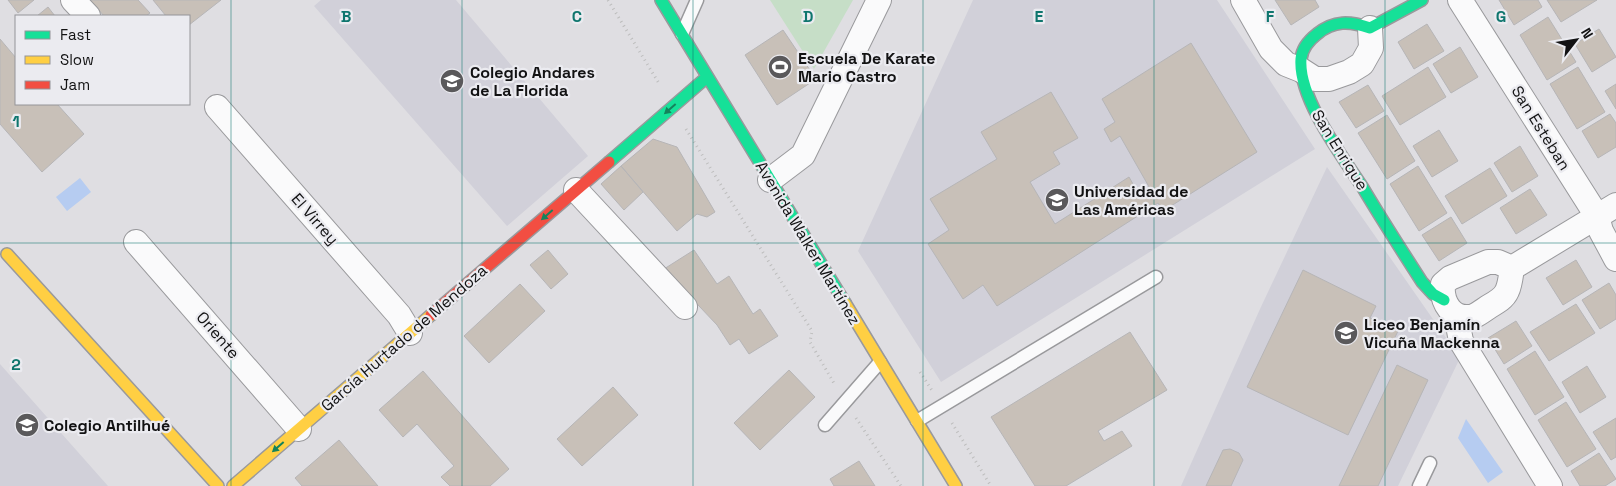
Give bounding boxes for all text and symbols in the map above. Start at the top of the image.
text: B [341,6,351,27]
text: C [572,6,582,27]
text: D [803,6,813,27]
text: E [1035,6,1044,27]
text: F [1266,6,1275,27]
text: G [1496,6,1506,27]
legend [15,15,190,105]
north arrow [1551,15,1601,65]
text: Fast [60,25,91,44]
text: N [1577,25,1597,42]
place label: Escuela De Karate Mario Castro [798,48,936,87]
text: Slow [60,50,94,69]
sports icon: Escuela De Karate Mario Castro [767,54,793,80]
place label: Colegio Andares de La Florida [470,62,595,101]
school or university icon: Colegio Andares de La Florida [439,68,465,94]
text: Jam [60,75,90,94]
street label: San Esteban [1507,82,1575,174]
one-way arrow [664,103,677,114]
street label: San Enrique [1307,106,1373,194]
text: 1 [12,111,20,132]
street label: Avenida Walker Martínez [751,157,865,329]
place label: Universidad de Las Américas [1074,181,1188,220]
school or university icon: Universidad de Las Américas [1044,187,1070,213]
street label: El Virrey [287,189,343,249]
one-way arrow [542,209,554,221]
street label: García Hurtado de Mendoza [316,260,492,416]
street label: Oriente [192,307,244,363]
place label: Liceo Benjamín Vicuña Mackenna [1364,314,1500,353]
school or university icon: Liceo Benjamín Vicuña Mackenna [1333,320,1359,346]
text: 2 [11,354,21,375]
school or university icon: Colegio Antilhué [14,412,40,438]
place label: Colegio Antilhué [44,415,170,436]
one-way arrow [272,441,285,452]

